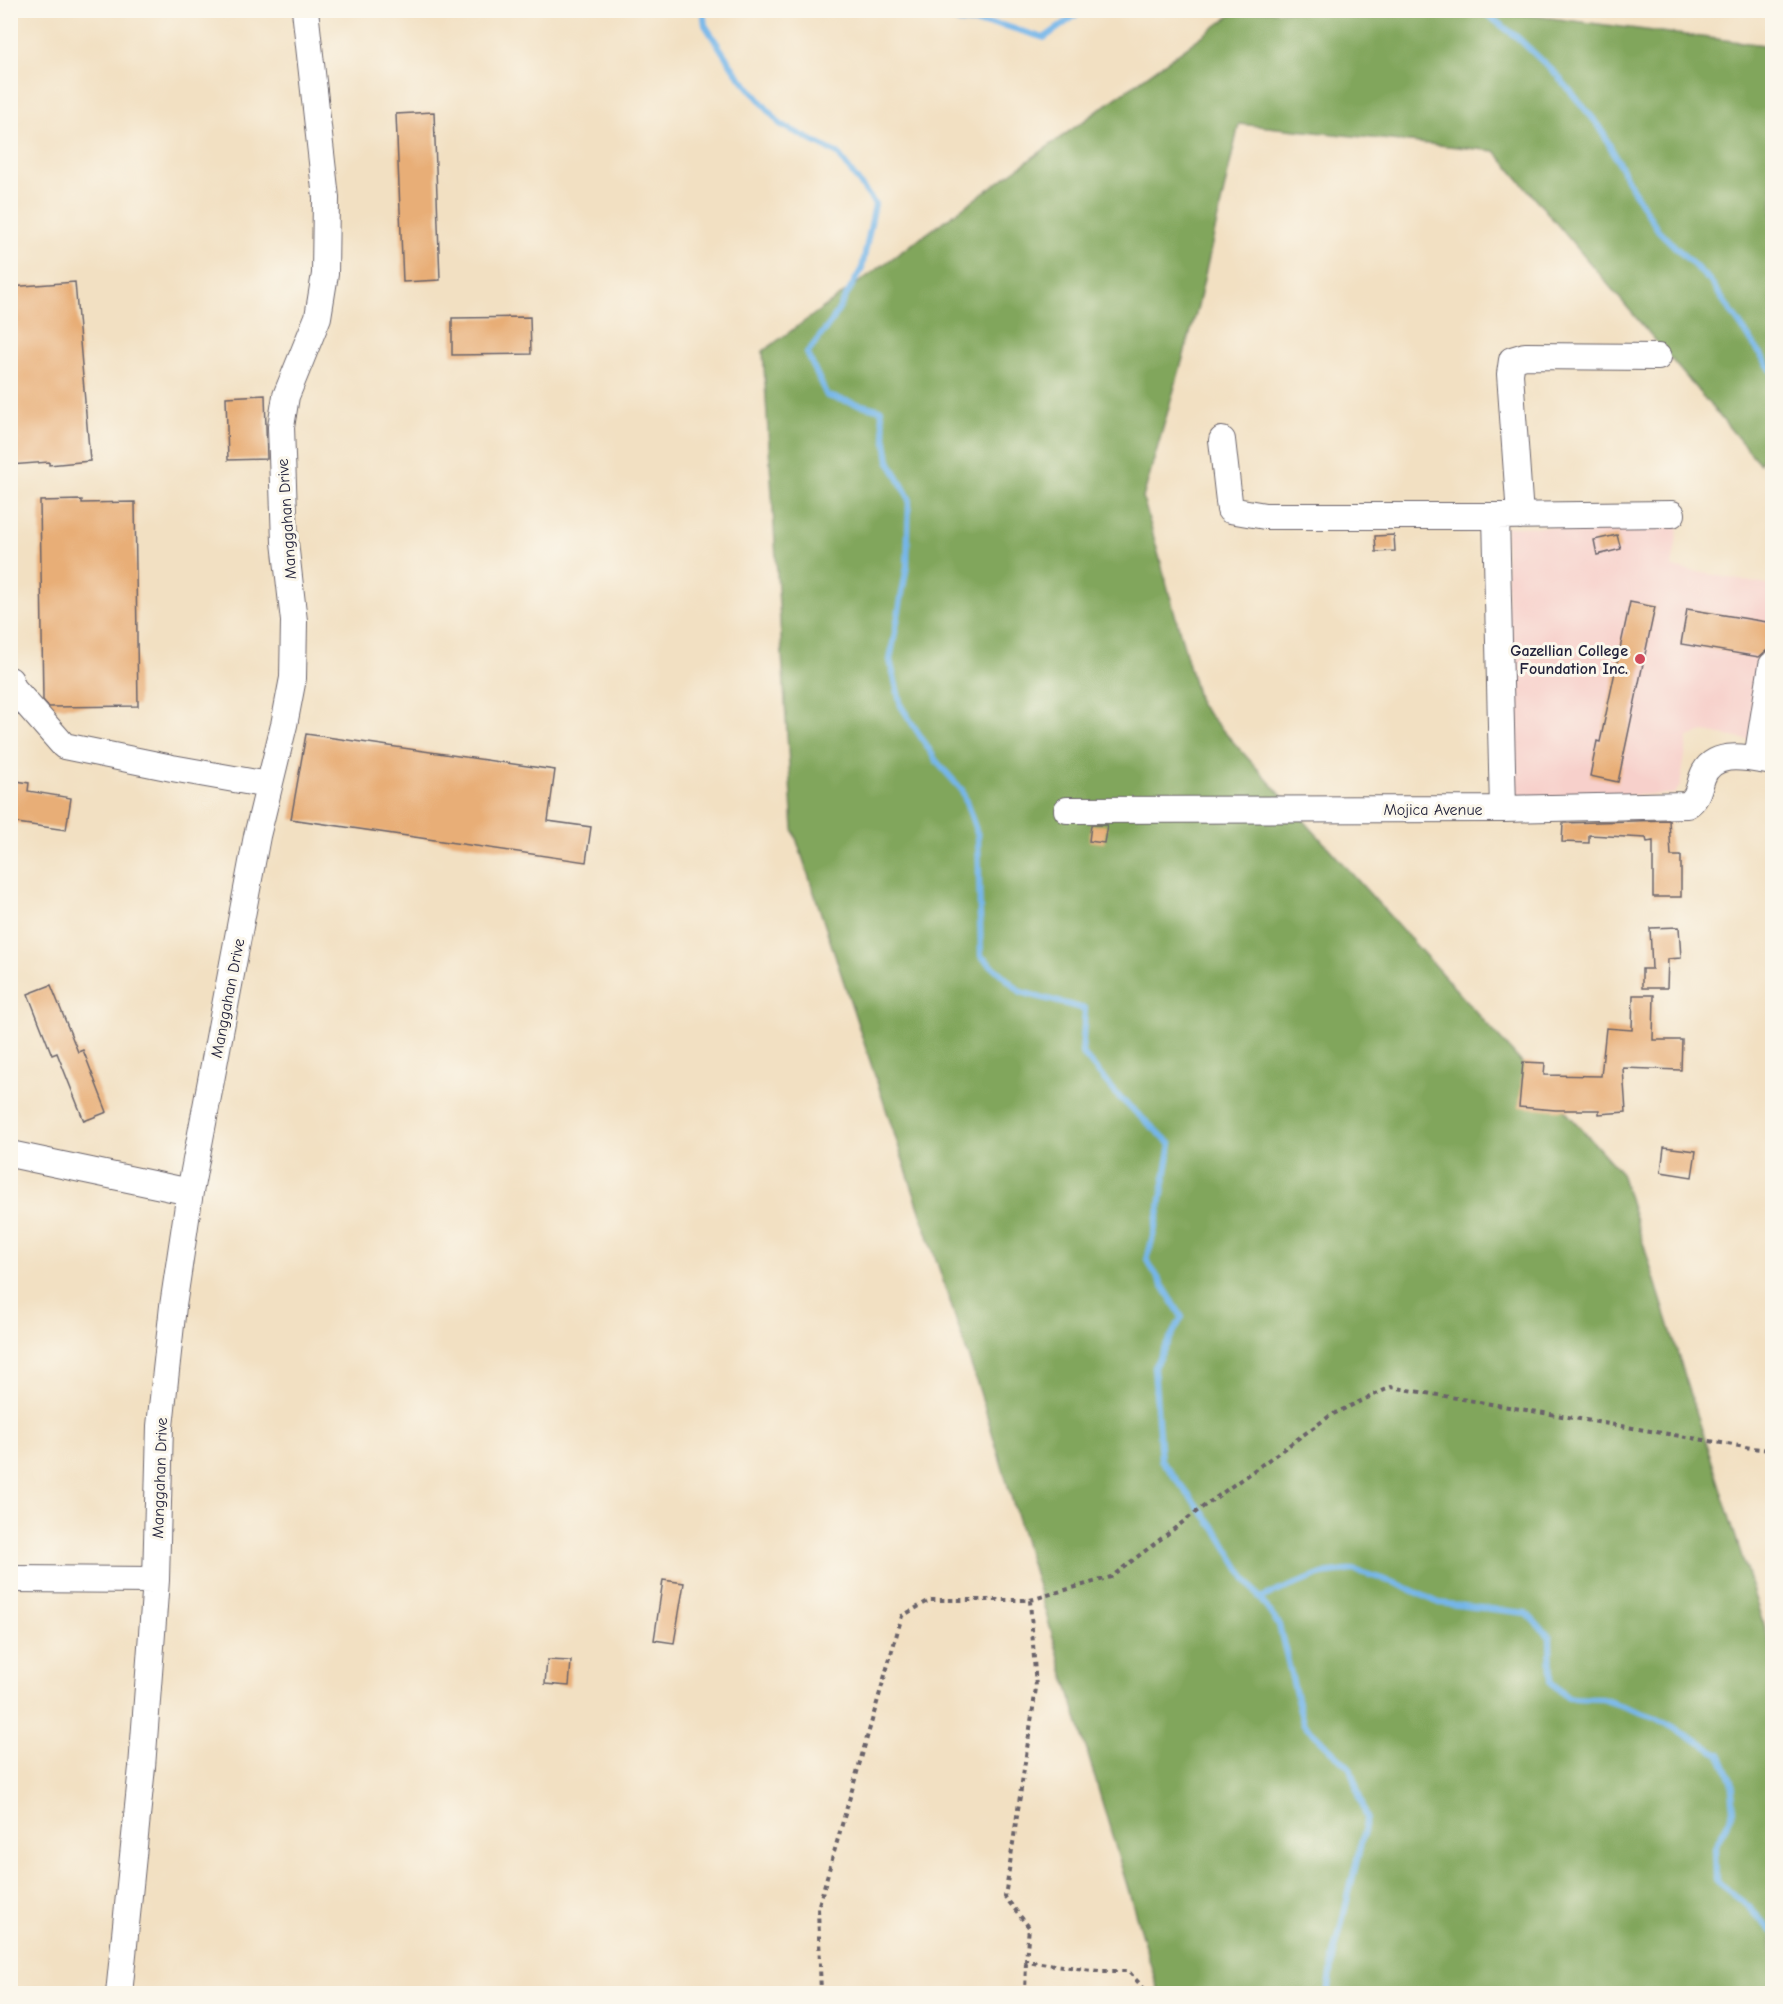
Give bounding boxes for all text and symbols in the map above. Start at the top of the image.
street label: Manggahan Drive [274,458,300,580]
place label: Gazellian College Foundation Inc. [1510,642,1628,678]
marker: Gazellian College Foundation Inc. [1633,652,1647,666]
street label: Mojica Avenue [1383,801,1483,819]
street label: Manggahan Drive [208,937,248,1059]
street label: Manggahan Drive [149,1417,171,1539]

